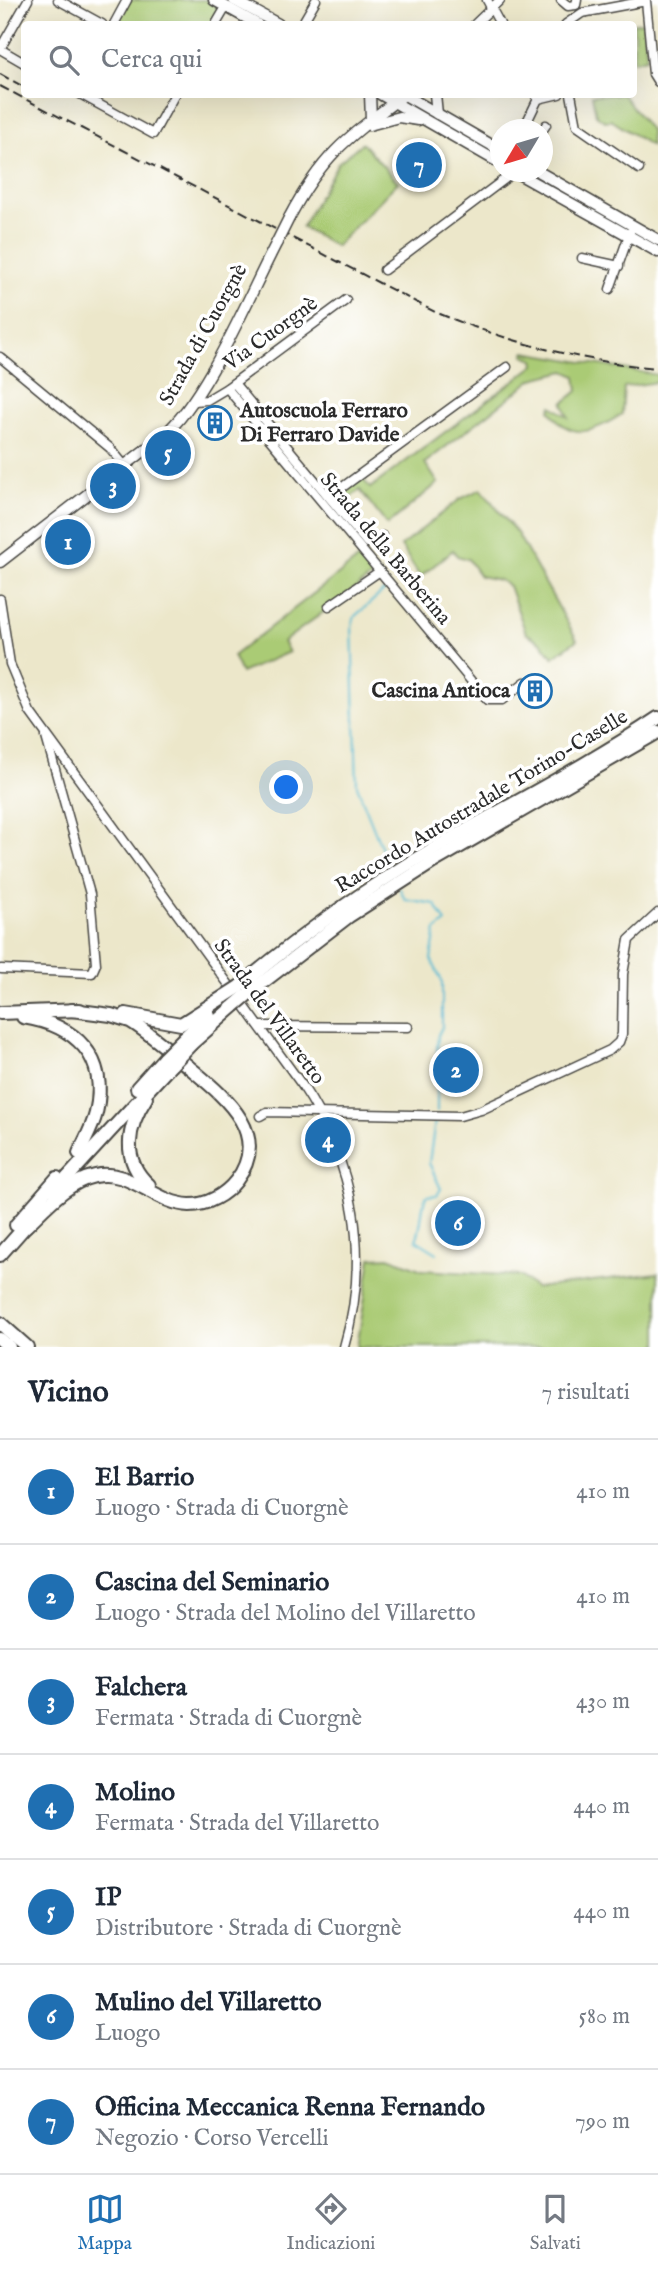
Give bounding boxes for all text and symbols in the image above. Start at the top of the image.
search box [21,21,637,98]
icon: search [45,41,83,79]
text: Cerca qui [101,43,202,76]
north arrow [490,119,553,182]
pin: 7 [396,139,442,191]
street label: Strada di Cuorgnè [154,259,254,411]
street label: Via Cuorgnè [218,291,324,378]
place label: Autoscuola Ferraro Di Ferraro Davide [239,398,408,449]
building icon: Autoscuola Ferraro Di Ferraro Davide [196,404,234,442]
pin: 5 [145,427,191,479]
pin: 3 [90,460,136,512]
street label: Strada della Barberina [313,467,457,631]
pin: 1 [45,516,91,568]
building icon: Cascina Antioca [516,672,554,710]
place label: Cascina Antioca [372,678,511,705]
street label: Raccordo Autostradale Torino-Caselle [331,704,633,900]
your location [269,770,303,804]
street label: Strada del Villaretto [207,934,331,1090]
pin: 2 [433,1044,479,1096]
pin: 4 [305,1114,351,1166]
pin: 6 [435,1197,481,1249]
text: Vicino [28,1374,109,1412]
text: 7 risultati [541,1378,630,1407]
text: El Barrio [95,1461,194,1494]
text: 1 [47,1477,55,1506]
text: 410 m [576,1477,630,1506]
text: Luogo · Strada di Cuorgnè [95,1494,349,1523]
text: Cascina del Seminario [95,1566,329,1599]
text: 2 [46,1582,56,1611]
text: 410 m [576,1582,630,1611]
text: Luogo · Strada del Molino del Villaretto [95,1599,476,1628]
text: Falchera [95,1671,187,1704]
text: 3 [47,1687,55,1716]
text: 430 m [576,1687,630,1716]
text: Fermata · Strada di Cuorgnè [95,1704,362,1733]
text: Molino [95,1776,175,1809]
text: 4 [45,1792,57,1821]
text: 440 m [573,1792,630,1821]
text: Fermata · Strada del Villaretto [95,1809,379,1838]
text: IP [95,1881,121,1914]
text: 5 [47,1897,55,1926]
text: 440 m [573,1897,630,1926]
text: Distributore · Strada di Cuorgnè [95,1914,402,1943]
text: Mulino del Villaretto [95,1986,322,2019]
text: 6 [46,2002,56,2031]
text: 580 m [579,2002,630,2031]
text: Luogo [95,2019,160,2048]
text: Officina Meccanica Renna Fernando [95,2091,485,2124]
text: 7 [46,2107,56,2136]
text: 790 m [575,2107,630,2136]
text: Negozio · Corso Vercelli [95,2124,329,2153]
tab: Mappa [77,2190,132,2256]
tab: Indicazioni [286,2190,375,2256]
tab: Salvati [530,2190,581,2256]

